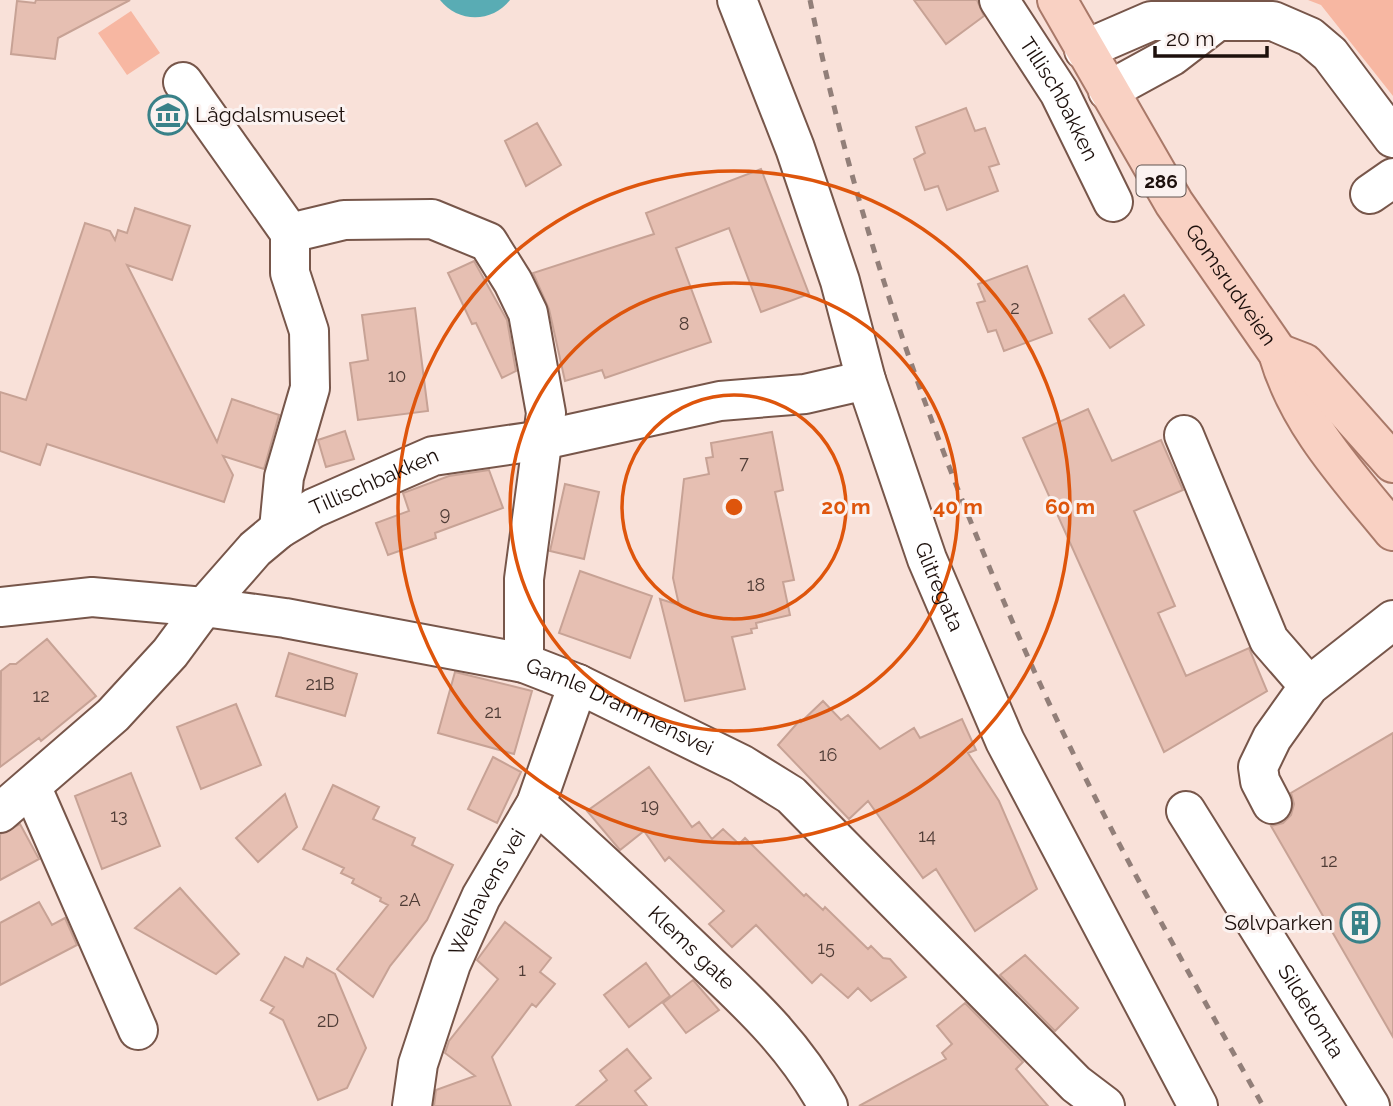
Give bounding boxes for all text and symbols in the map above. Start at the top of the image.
scale bar [1155,14,1267,58]
text: 20 m [1166,26,1214,51]
street label: Tillischbakken [1015,32,1104,165]
museum icon: Lågdalsmuseet [147,94,189,136]
place label: Lågdalsmuseet [195,102,346,127]
road number: 286 [1136,166,1186,196]
street label: Gomsrudveien [1180,219,1282,350]
house number: 2 [1010,297,1020,318]
house number: 8 [679,313,689,334]
house number: 10 [388,365,406,386]
street label: Tillischbakken [306,442,442,520]
house number: 7 [739,452,749,473]
text: 20 m [821,494,871,519]
text: 40 m [933,494,983,519]
text: 60 m [1045,494,1095,519]
centre of rings [722,495,746,519]
house number: 9 [440,503,450,524]
street label: Glitregata [910,539,969,635]
house number: 18 [747,574,765,595]
street label: Gamle Drammensvei [523,652,718,760]
house number: 21B [305,673,335,694]
house number: 12 [32,685,50,706]
house number: 21 [484,701,502,722]
house number: 16 [819,744,837,765]
house number: 19 [641,795,659,816]
house number: 13 [110,805,128,826]
street label: Welhavens vei [443,824,530,960]
house number: 14 [918,825,936,846]
house number: 12 [1320,850,1338,871]
house number: 2A [399,889,421,910]
street label: Klems gate [643,901,740,995]
building icon: Sølvparken [1339,902,1381,944]
place label: Sølvparken [1224,910,1333,935]
house number: 15 [817,937,835,958]
house number: 1 [518,959,526,980]
street label: Sildetomta [1273,960,1350,1062]
house number: 2D [317,1010,339,1031]

